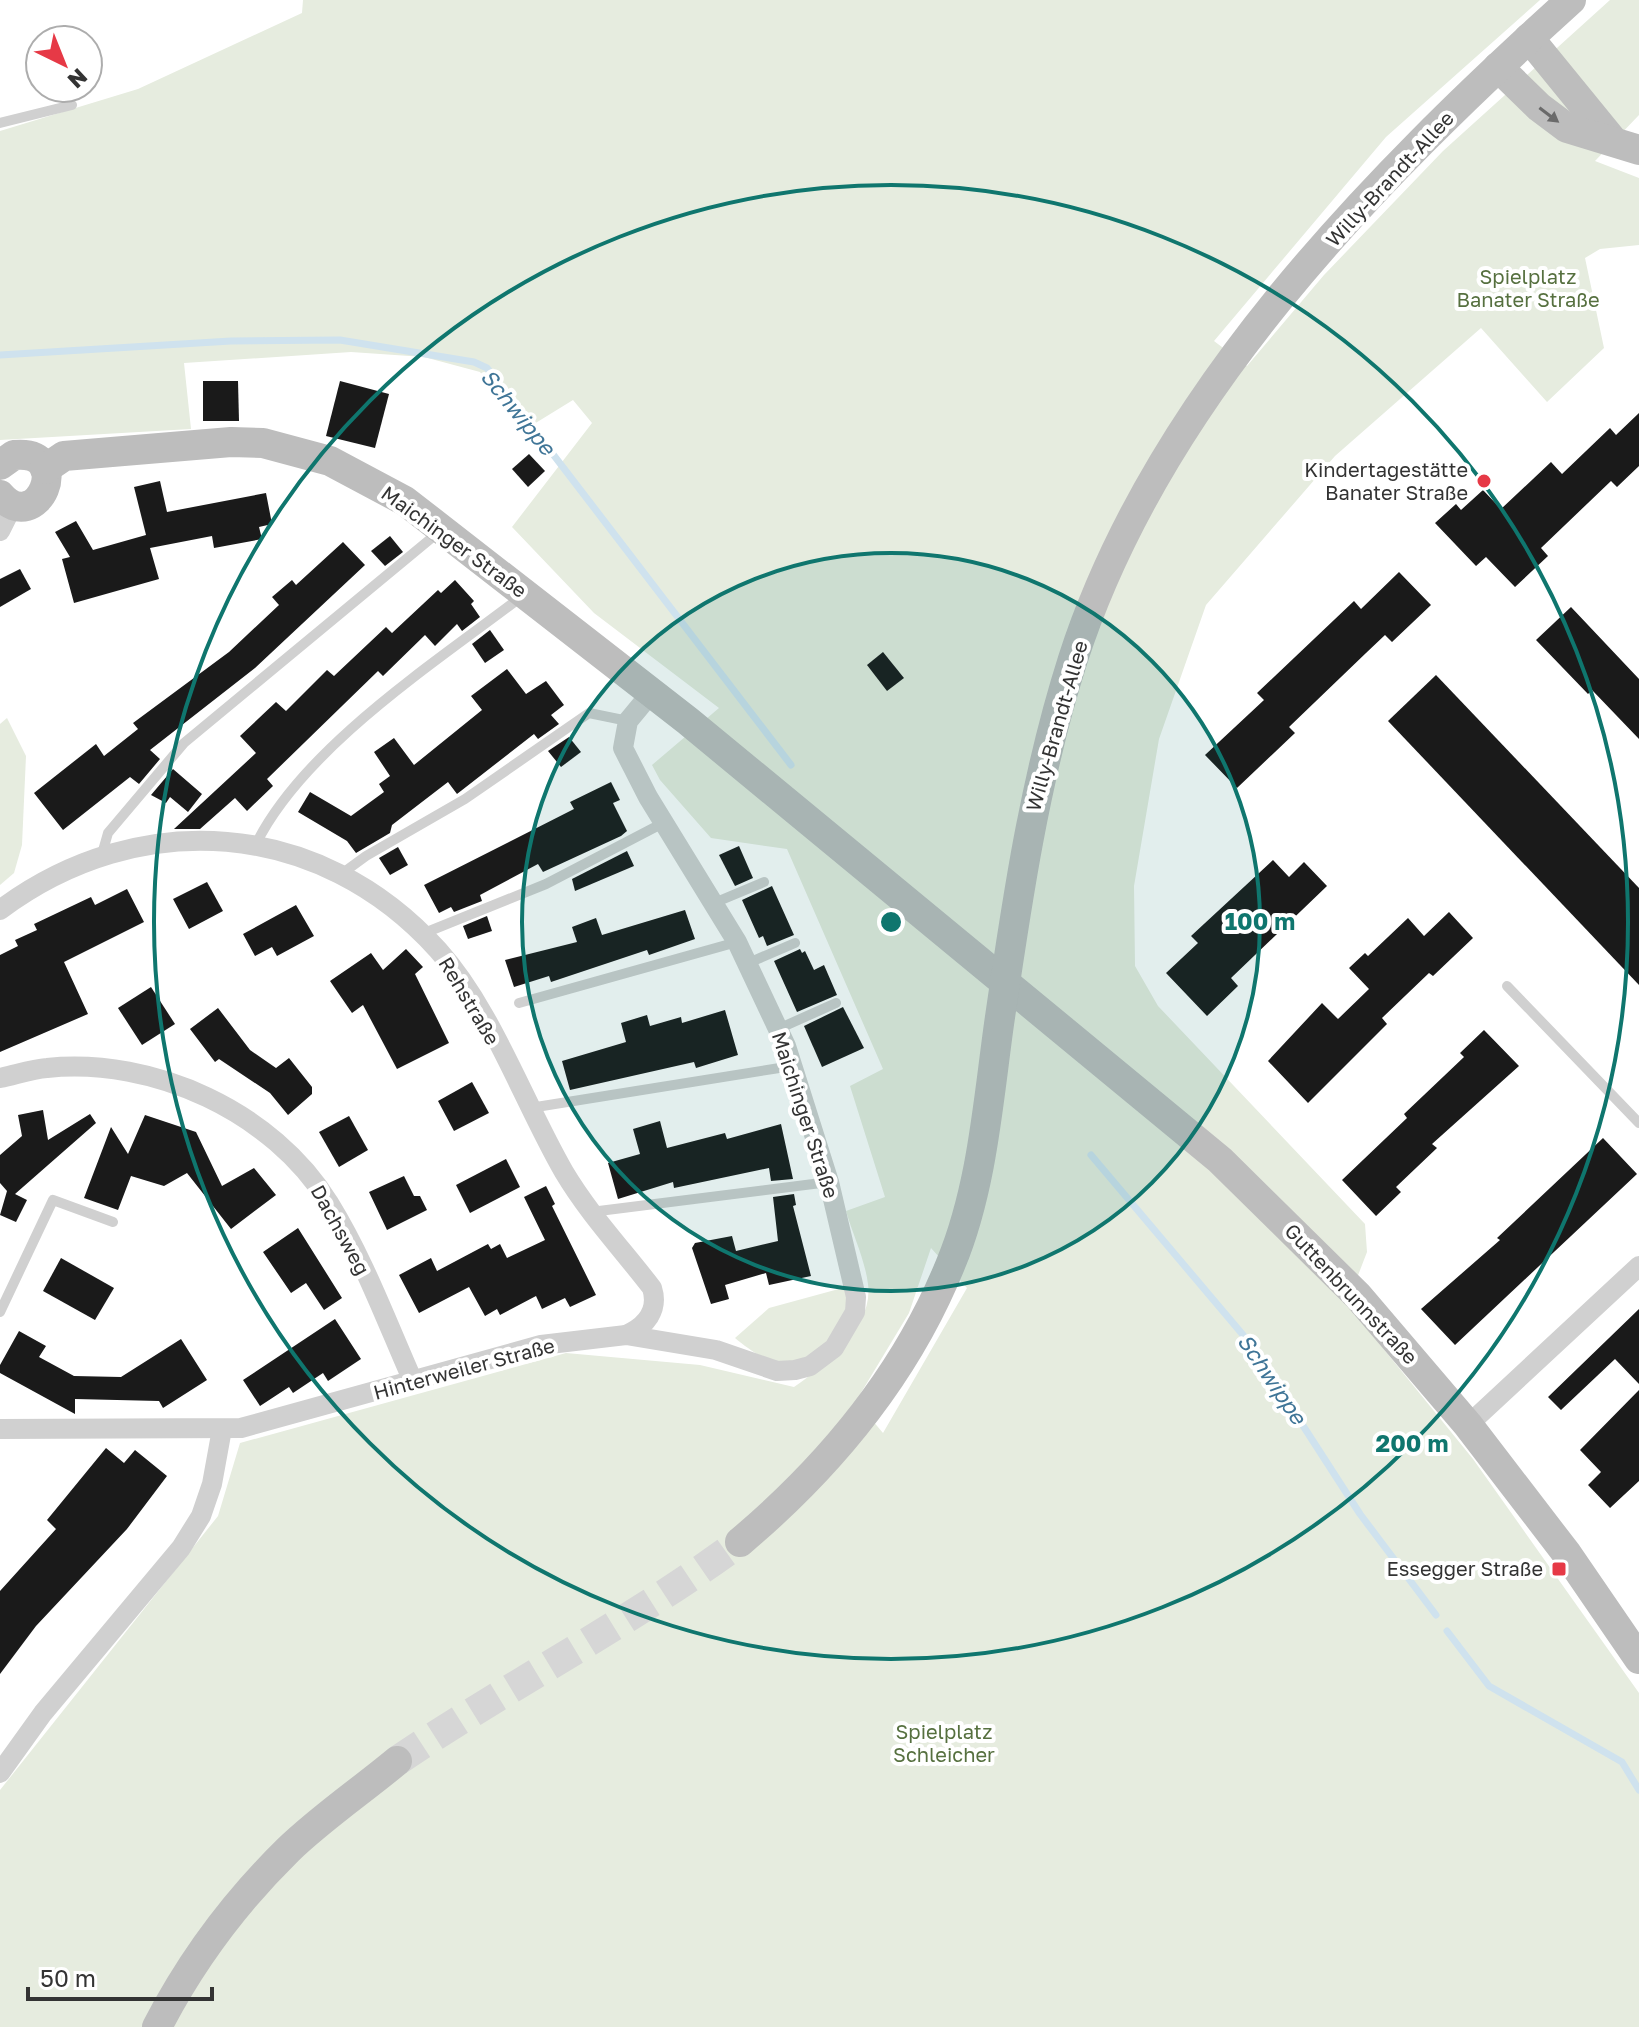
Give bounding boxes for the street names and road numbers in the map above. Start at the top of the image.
street label: Willy-Brandt-Allee [1320,106,1458,251]
street label: Maichinger Straße [377,480,532,602]
street label: Willy-Brandt-Allee [1020,638,1092,814]
street label: Rehstraße [434,952,505,1049]
street label: Maichinger Straße [768,1028,844,1201]
street label: Dachsweg [306,1180,375,1279]
street label: Guttenbrunnstraße [1280,1218,1423,1369]
street label: Hinterweiler Straße [371,1332,557,1404]

